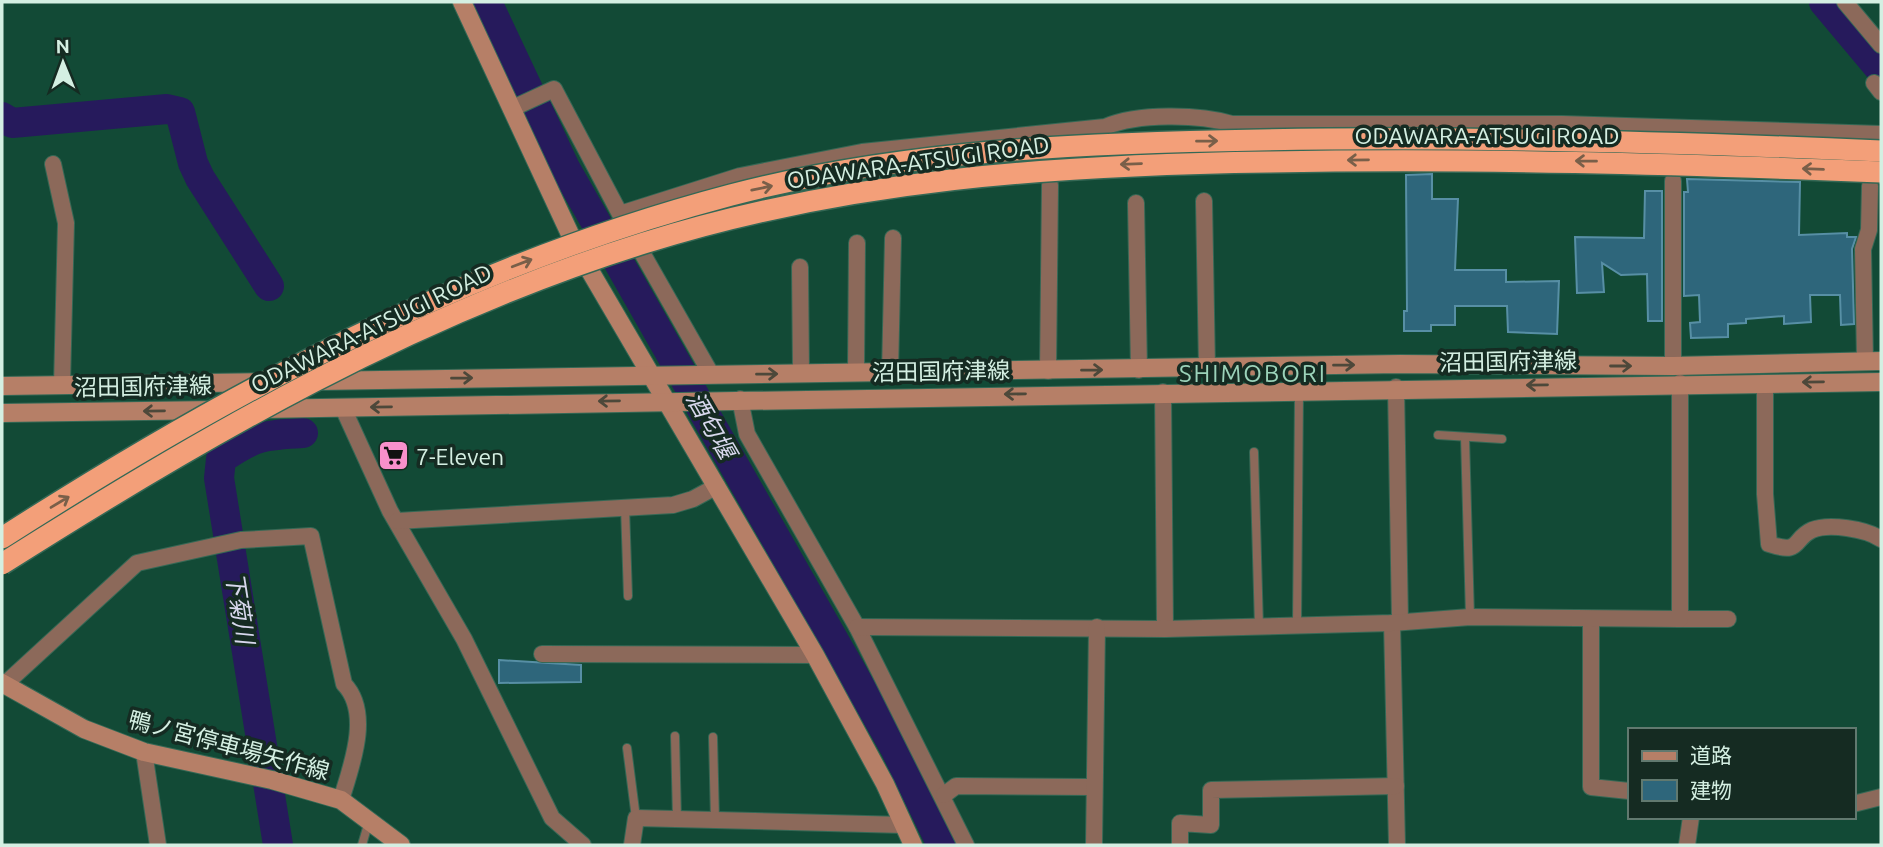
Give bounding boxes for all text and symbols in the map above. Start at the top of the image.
north arrow [28,28,98,98]
text: N [55,35,70,57]
street label: ODAWARA-ATSUGI ROAD [1355,123,1619,148]
street label: ODAWARA-ATSUGI ROAD [785,131,1051,193]
one-way arrow [1195,134,1218,148]
one-way arrow [1347,153,1370,167]
one-way arrow [1574,154,1597,168]
one-way arrow [1120,158,1143,171]
one-way arrow [1802,163,1825,176]
one-way arrow [750,181,773,195]
one-way arrow [511,256,532,269]
street label: ODAWARA-ATSUGI ROAD [246,259,496,397]
street label: 沼田国府津線 [1439,347,1577,375]
street label: 沼田国府津線 [872,357,1010,385]
one-way arrow [1332,359,1355,372]
one-way arrow [1609,359,1632,373]
district label: SHIMOBORI [1179,360,1327,387]
one-way arrow [1081,363,1104,377]
one-way arrow [755,367,778,380]
street label: 沼田国府津線 [74,372,212,400]
one-way arrow [450,372,473,385]
one-way arrow [1802,375,1825,389]
one-way arrow [1525,379,1548,392]
water label: 酒匂堰 [681,387,743,466]
one-way arrow [1004,388,1027,401]
one-way arrow [597,395,620,408]
one-way arrow [370,401,393,414]
one-way arrow [143,404,166,417]
supermarket icon: 7-Eleven [376,439,410,473]
place label: 7-Eleven [416,444,504,469]
one-way arrow [49,495,69,509]
water label: 下菊川 [221,570,259,649]
street label: 鴨ノ宮停車場矢作線 [126,706,332,784]
legend [1628,728,1855,819]
text: 道路 [1690,743,1732,767]
text: 建物 [1690,778,1732,802]

